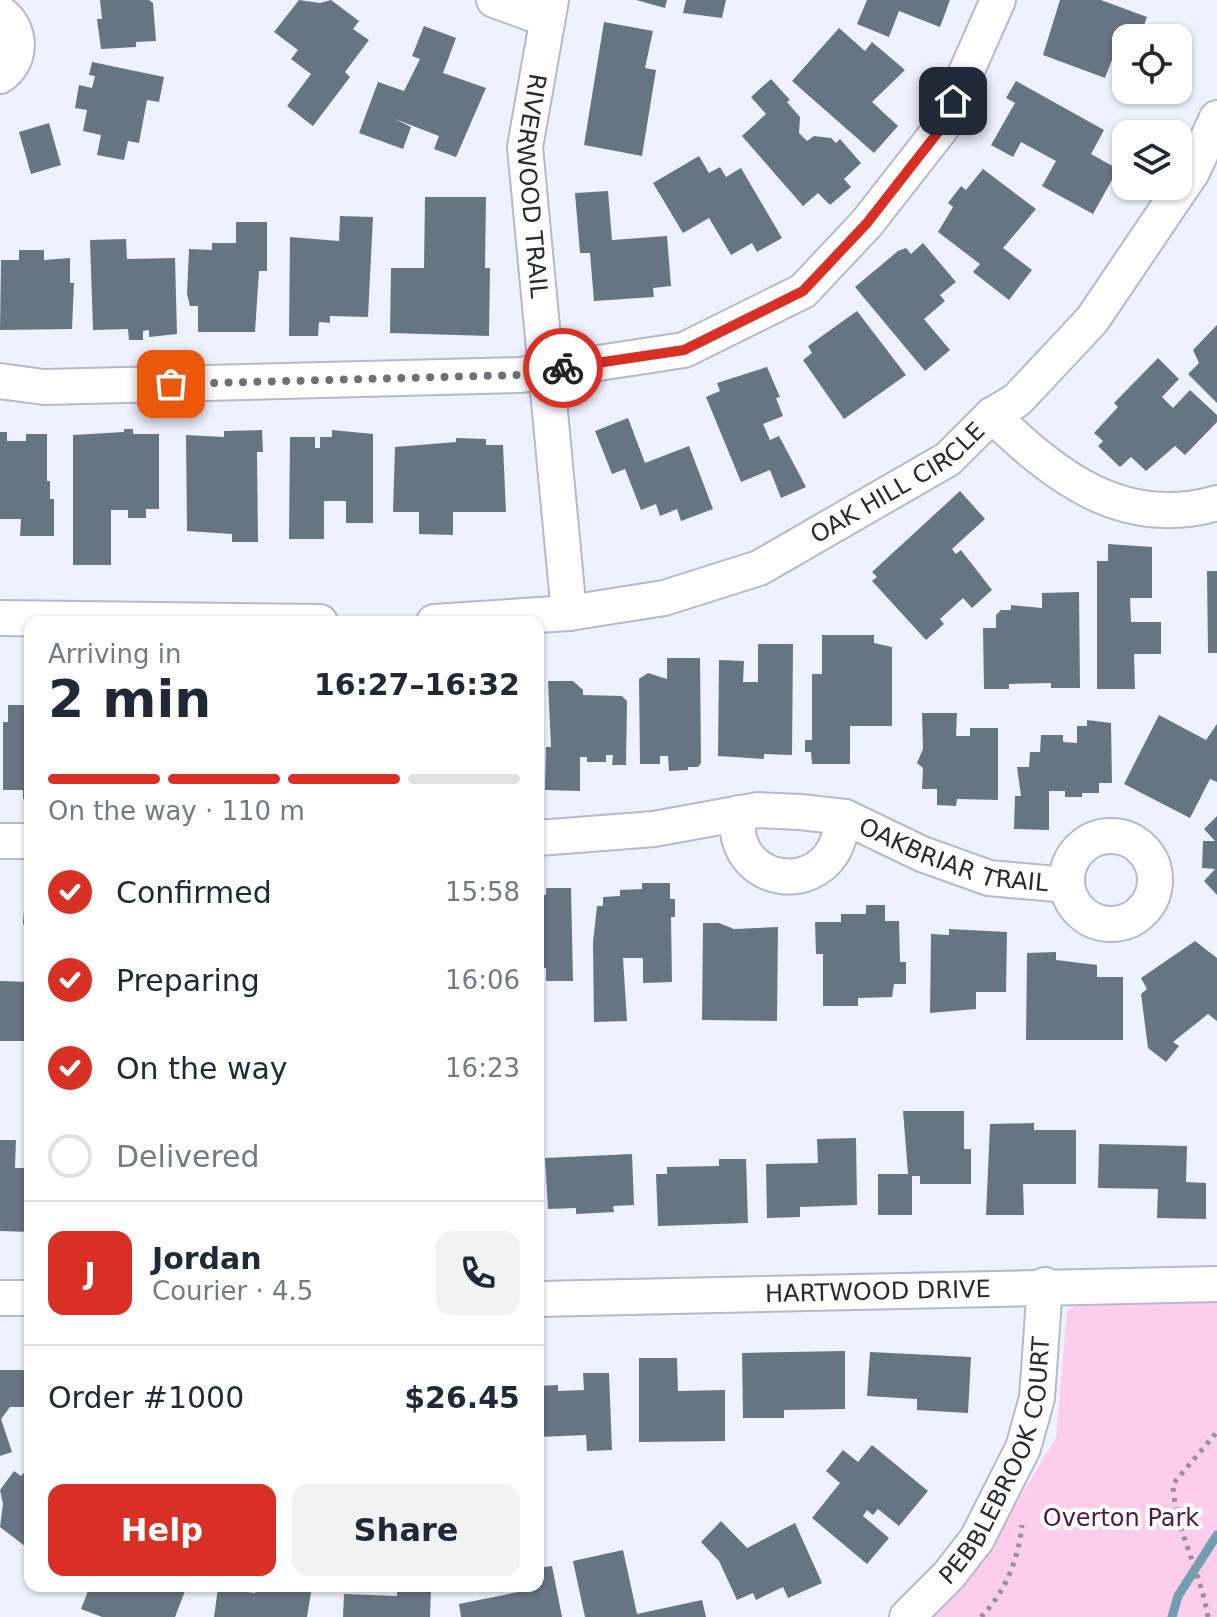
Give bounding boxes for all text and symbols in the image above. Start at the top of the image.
map controls [1112,24,1192,200]
button: locate [1112,24,1192,104]
pin [919,67,987,135]
street label: RIVERWOOD TRAIL [511,71,553,300]
icon: home [931,79,975,123]
button: layers [1112,120,1192,200]
courier [523,328,603,408]
icon: bike [541,346,585,390]
pin [137,350,205,418]
icon: bag [149,362,193,406]
street label: OAK HILL CIRCLE [805,417,990,549]
text: Arriving in [48,639,182,669]
text: 16:27–16:32 [314,667,520,702]
text: 2 min [48,669,211,729]
text: On the way · 110 m [48,796,305,826]
street label: OAKBRIAR TRAIL [854,812,1050,897]
icon: check [48,870,92,914]
text: Confirmed [116,875,272,910]
text: 15:58 [445,877,520,907]
icon: check [48,958,92,1002]
text: Preparing [116,963,260,998]
text: 16:06 [445,965,520,995]
icon: check [48,1046,92,1090]
text: On the way [116,1051,288,1086]
text: 16:23 [445,1053,520,1083]
text: Delivered [116,1139,260,1174]
button: phone [436,1231,520,1315]
text: Jordan [152,1241,262,1276]
text: J [84,1256,96,1291]
street label: HARTWOOD DRIVE [765,1275,991,1308]
text: Courier · 4.5 [152,1276,313,1306]
street label: PEBBLEBROOK COURT [934,1336,1055,1590]
text: Order #1000 [48,1380,244,1415]
text: $26.45 [404,1380,520,1415]
button: Help [48,1484,276,1576]
button: Share [292,1484,520,1576]
park label: Overton Park [1043,1504,1199,1532]

